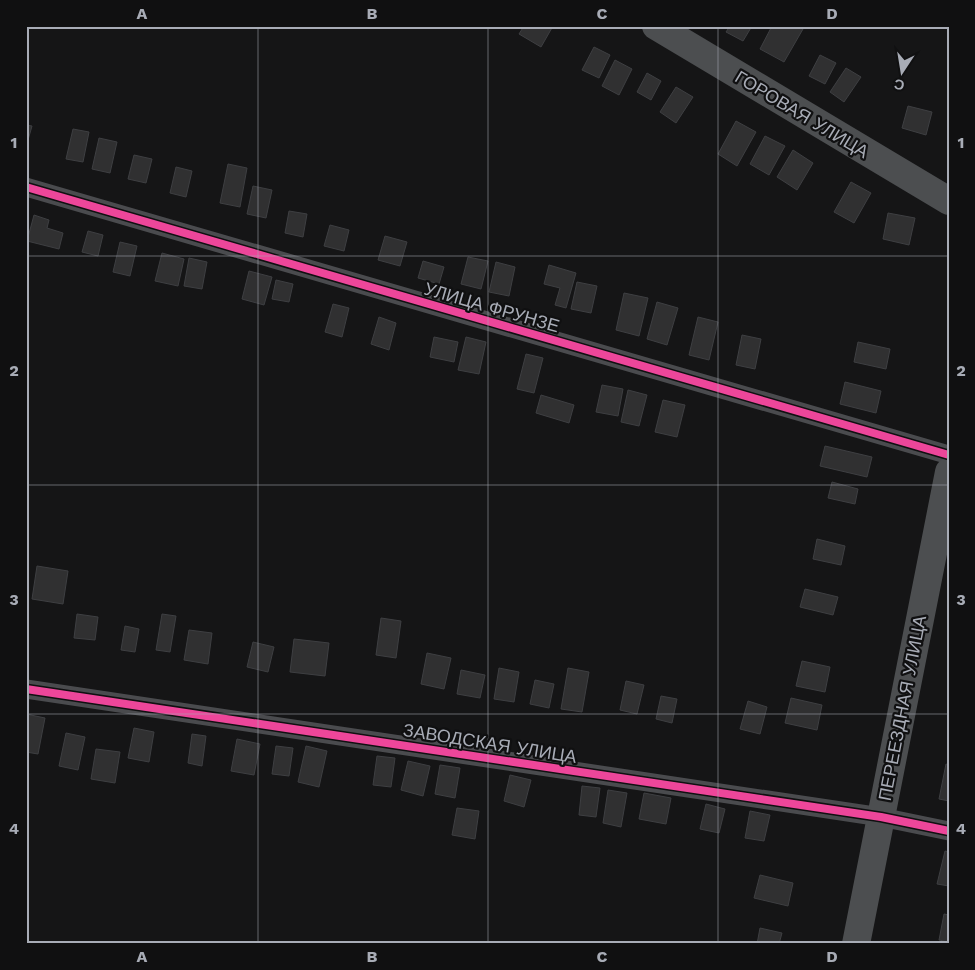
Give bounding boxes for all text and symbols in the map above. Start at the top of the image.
text: A [137,4,148,23]
text: B [367,4,378,23]
text: C [597,4,608,23]
text: D [826,4,838,23]
north arrow [878,48,928,98]
street label: ГОРОВАЯ УЛИЦА [732,66,872,162]
text: С [893,76,906,94]
text: 1 [11,133,17,152]
text: 1 [958,133,964,152]
street label: УЛИЦА ФРУНЗЕ [422,278,562,336]
text: 2 [9,361,19,380]
text: 2 [956,361,966,380]
text: 3 [9,590,19,609]
text: 3 [956,590,966,609]
street label: ПЕРЕЕЗДНАЯ УЛИЦА [874,613,930,803]
street label: ЗАВОДСКАЯ УЛИЦА [402,719,578,767]
text: 4 [9,819,19,838]
text: 4 [956,819,966,838]
text: A [137,947,148,966]
text: B [367,947,378,966]
text: C [597,947,608,966]
text: D [826,947,838,966]

